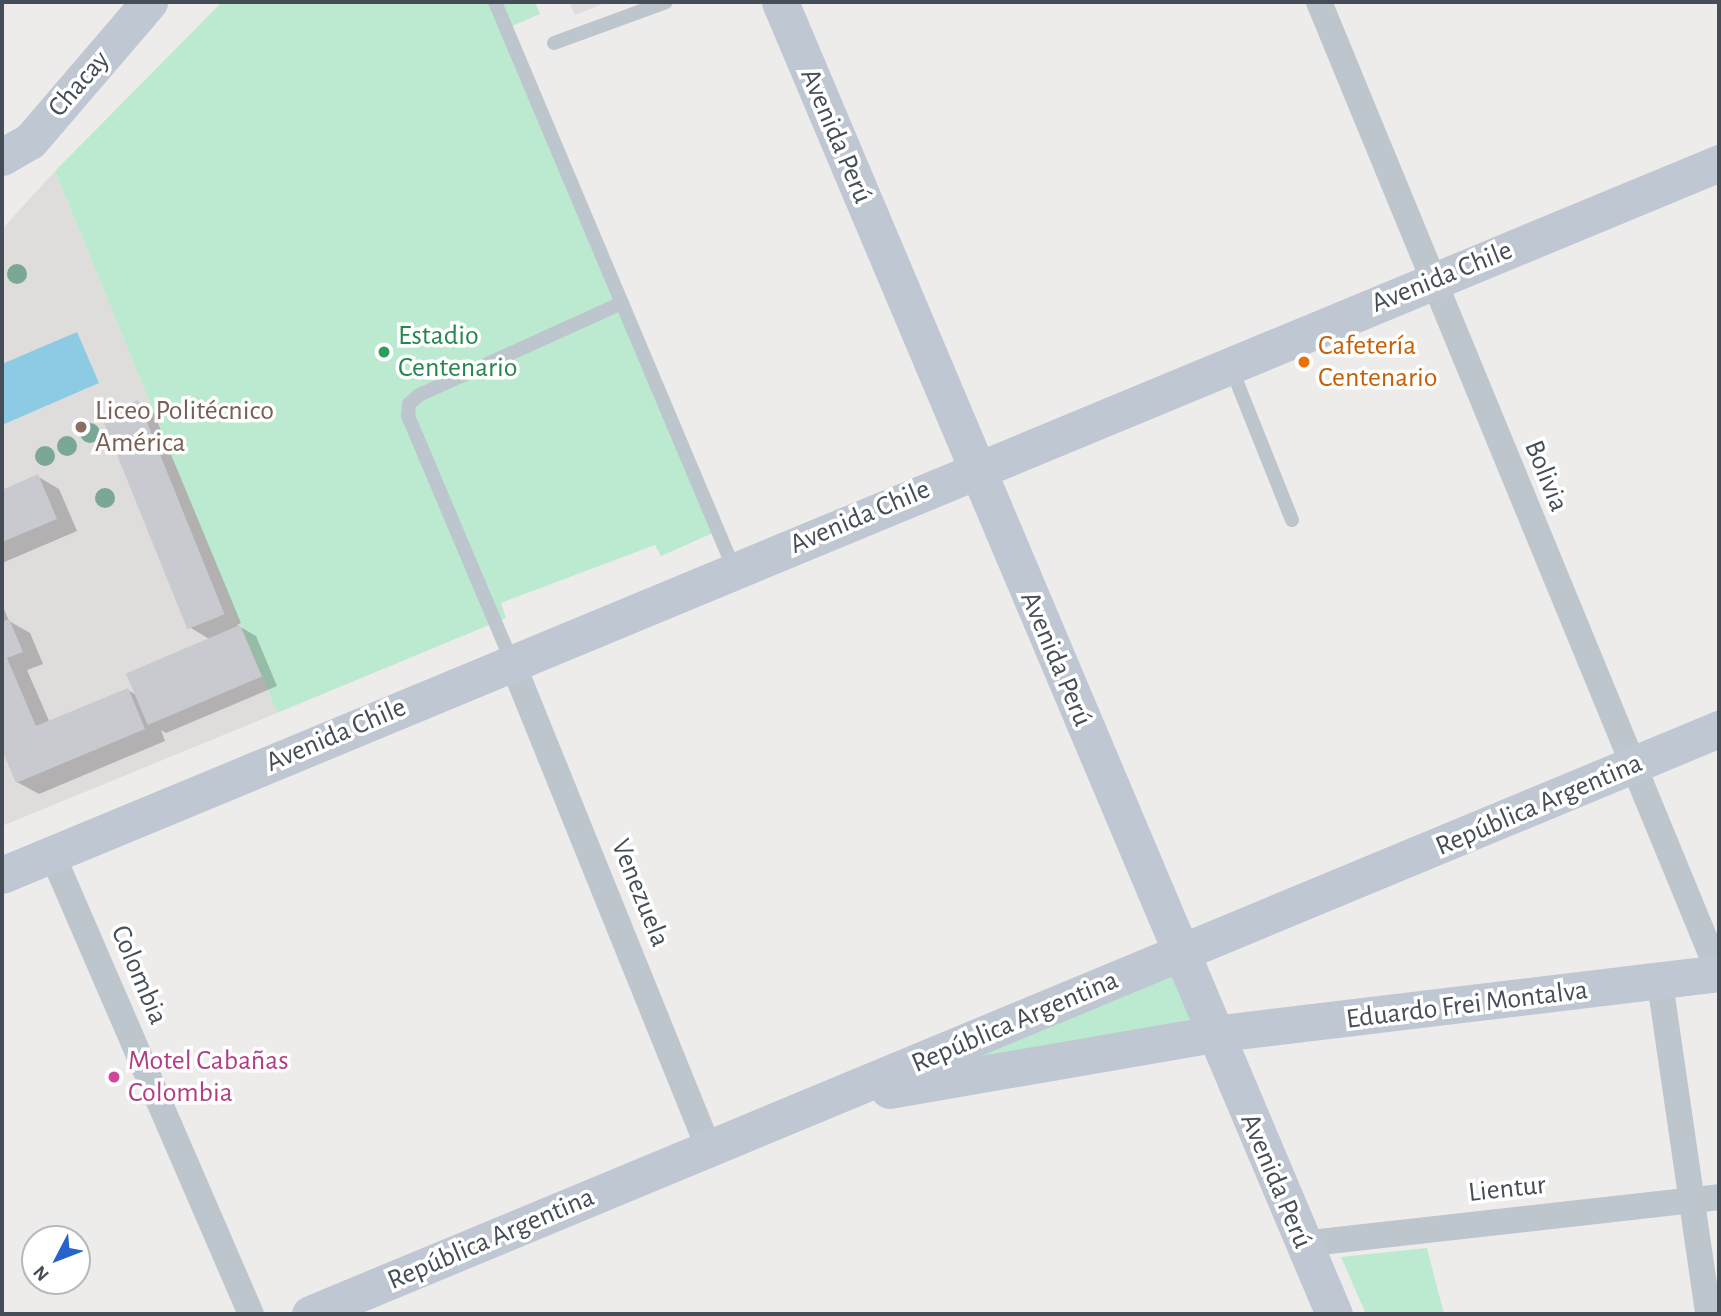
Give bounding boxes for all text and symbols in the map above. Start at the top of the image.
street label: Chacay [41,44,117,124]
street label: Avenida Perú [793,64,879,208]
street label: Avenida Chile [1367,234,1517,320]
place label: Estadio Centenario [398,319,517,385]
place label: Cafetería Centenario [1318,329,1437,395]
marker: Estadio Centenario [376,344,392,360]
marker: Cafetería Centenario [1296,354,1312,370]
place label: Liceo Politécnico América [95,394,274,460]
marker: Liceo Politécnico América [73,419,89,435]
street label: Bolivia [1517,436,1575,516]
street label: Avenida Chile [785,472,935,562]
street label: Avenida Perú [1013,587,1099,731]
street label: Avenida Chile [261,690,411,780]
street label: República Argentina [1431,746,1647,864]
street label: Venezuela [603,834,677,952]
street label: Colombia [103,920,175,1030]
street label: República Argentina [907,963,1123,1081]
street label: Eduardo Frei Montalva [1344,974,1590,1036]
place label: Motel Cabañas Colombia [128,1044,289,1110]
marker: Motel Cabañas Colombia [106,1069,122,1085]
street label: Avenida Perú [1233,1109,1319,1253]
street label: Lientur [1467,1168,1547,1210]
street label: República Argentina [383,1180,599,1298]
north arrow [21,1225,91,1295]
text: N [30,1262,53,1284]

